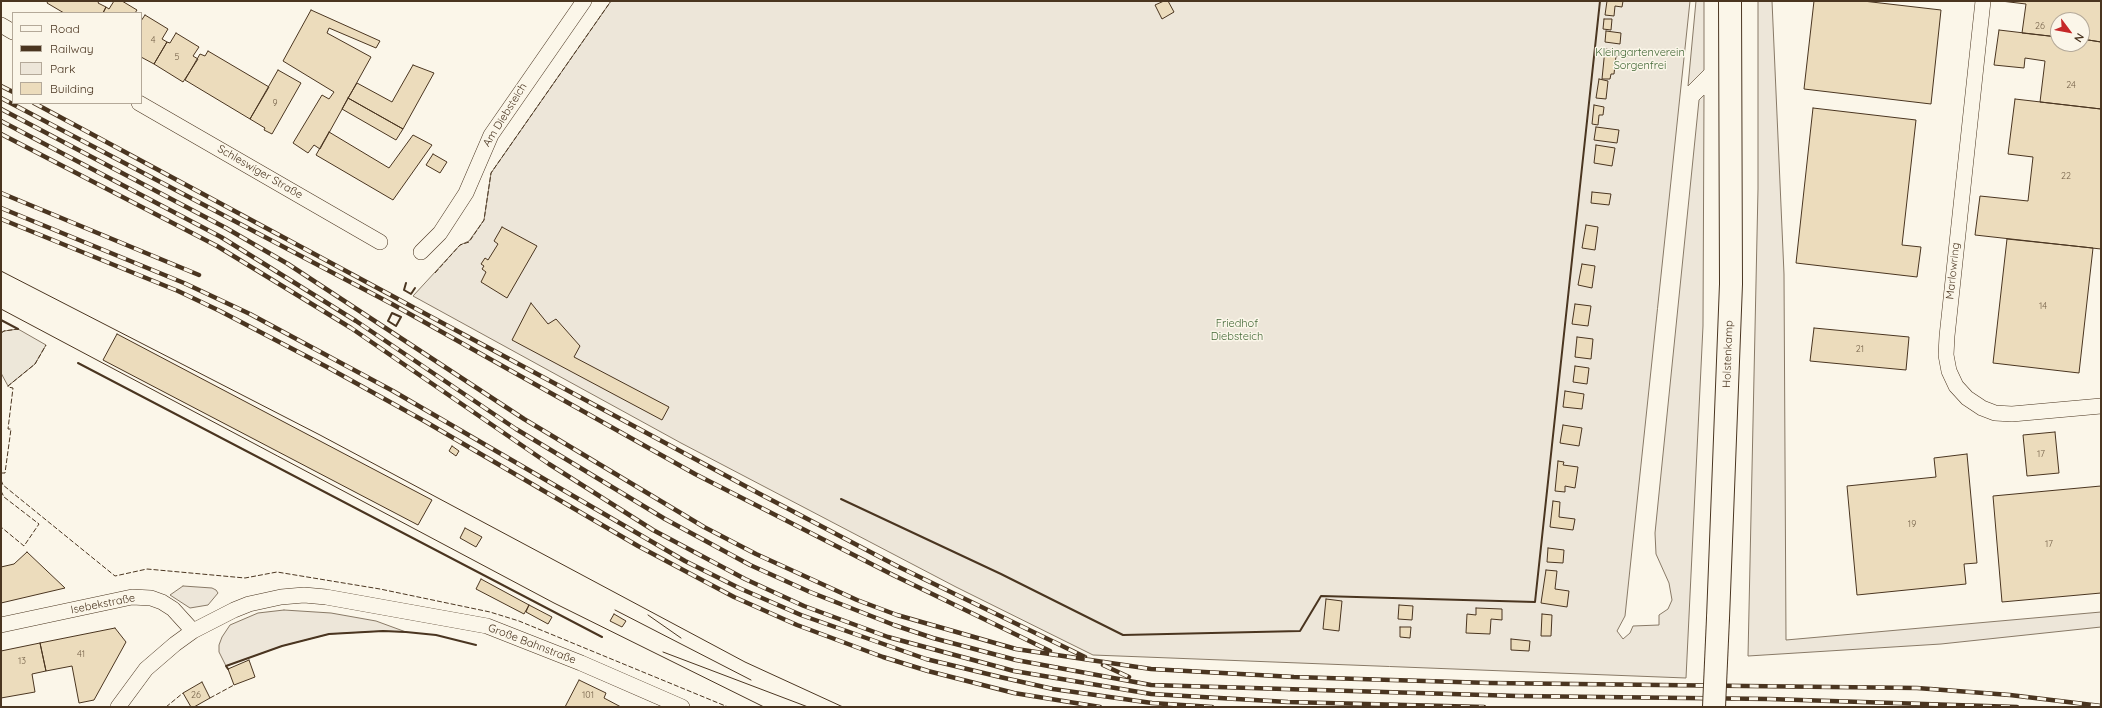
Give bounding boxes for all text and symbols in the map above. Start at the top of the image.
legend [12,12,142,104]
north arrow [2050,12,2090,52]
text: Road [50,21,80,36]
house number: 26 [2035,21,2045,31]
text: N [2071,31,2087,45]
house number: 4 [151,35,155,45]
text: Railway [50,41,94,56]
park label: Kleingartenverein Sorgenfrei [1595,46,1685,72]
house number: 5 [175,52,179,62]
text: Park [50,61,75,76]
house number: 24 [2066,80,2076,90]
text: Building [50,81,94,96]
street label: Am Diebsteich [480,81,530,149]
house number: 9 [272,98,278,108]
street label: Schleswiger Straße [215,142,305,202]
house number: 22 [2061,171,2071,181]
street label: Marlowring [1943,242,1963,300]
house number: 14 [2039,301,2047,311]
park label: Friedhof Diebsteich [1211,317,1263,343]
street label: Holstenkamp [1720,320,1736,388]
house number: 21 [1856,344,1864,354]
house number: 17 [2037,449,2045,459]
house number: 19 [1908,519,1916,529]
house number: 17 [2045,539,2053,549]
street label: Isebekstraße [70,591,136,617]
street label: Große Bahnstraße [486,621,578,667]
house number: 41 [77,649,85,659]
house number: 13 [18,656,26,666]
house number: 26 [191,690,201,700]
house number: 101 [582,690,594,700]

